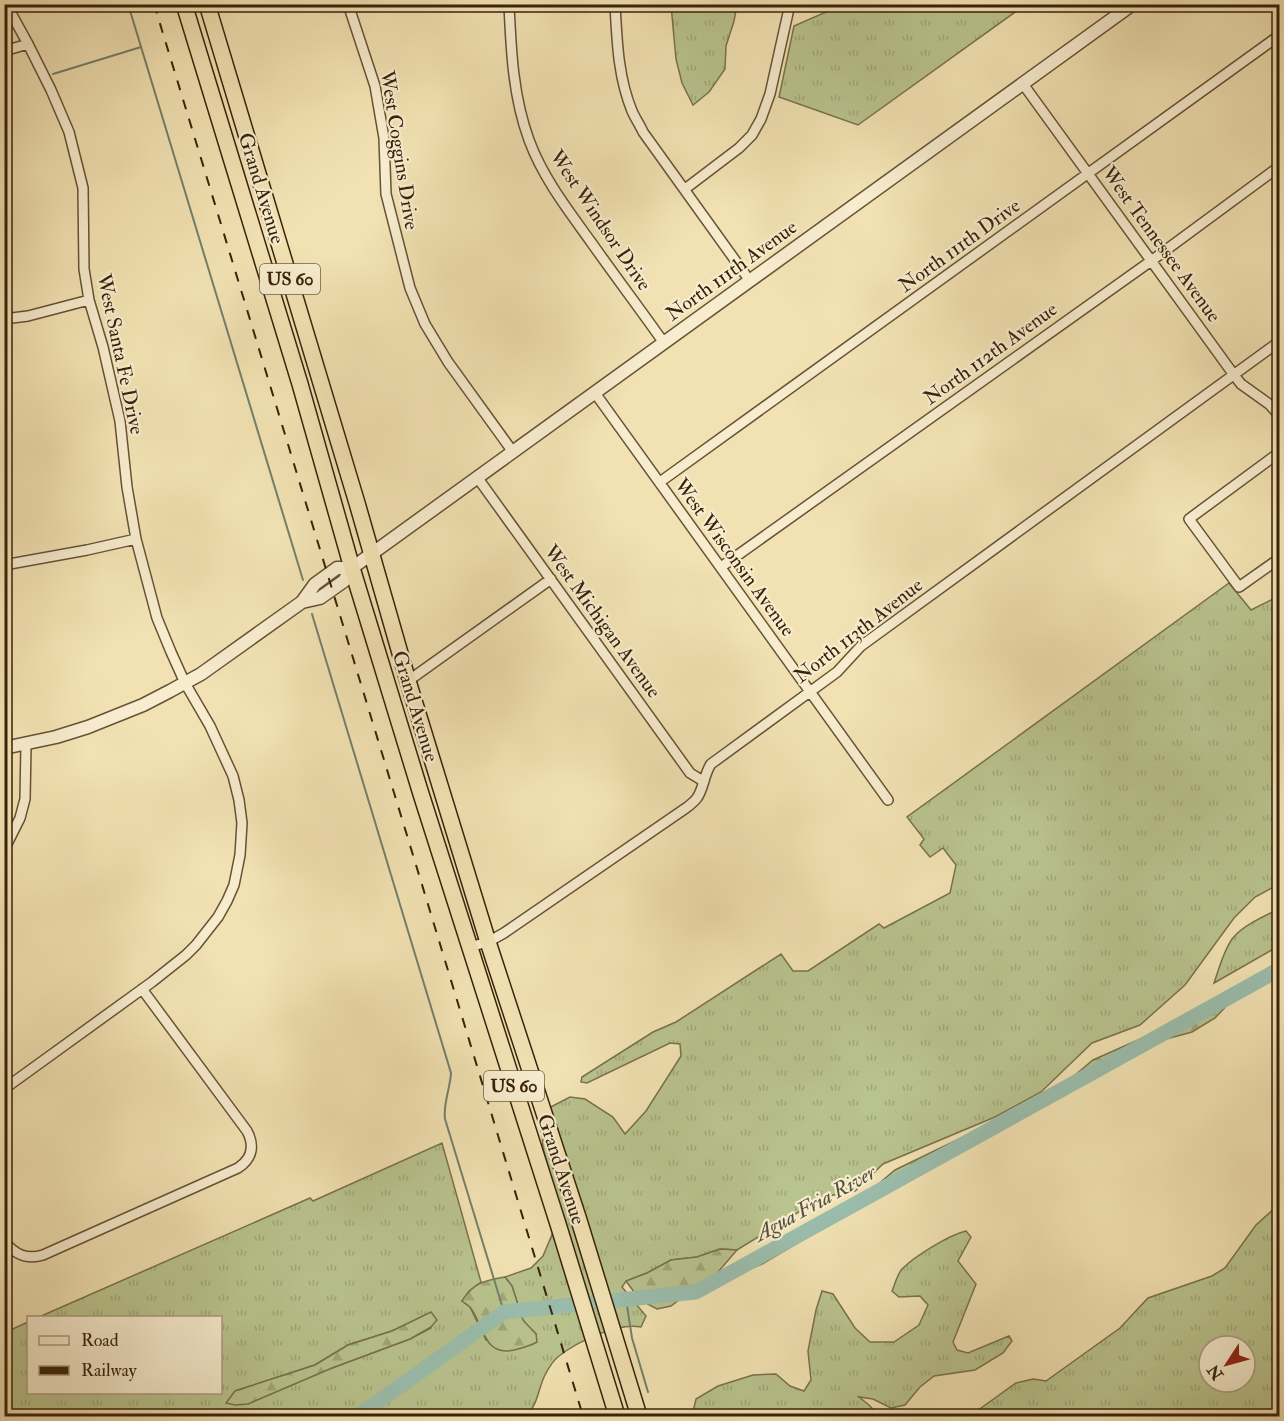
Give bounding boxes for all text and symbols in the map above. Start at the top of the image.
street label: West Coggins Drive [374,68,424,232]
street label: Grand Avenue [233,130,290,247]
street label: West Windsor Drive [544,144,657,295]
street label: West Tennessee Avenue [1096,161,1227,327]
street label: North 111th Drive [894,193,1025,298]
street label: North 111th Avenue [661,214,802,326]
road number: US 60 [260,264,320,294]
street label: West Santa Fe Drive [91,271,150,437]
street label: North 112th Avenue [919,297,1062,410]
street label: West Wisconsin Avenue [668,472,800,641]
street label: West Michigan Avenue [538,539,667,703]
street label: North 113th Avenue [789,572,928,688]
street label: Grand Avenue [387,648,444,765]
road number: US 60 [484,1071,544,1101]
street label: Grand Avenue [532,1111,591,1228]
water label: Agua Fria River [748,1158,882,1249]
legend [27,1316,222,1394]
text: Road [81,1329,119,1352]
north arrow [1197,1334,1257,1394]
text: Railway [81,1359,138,1382]
text: N [1203,1360,1229,1385]

